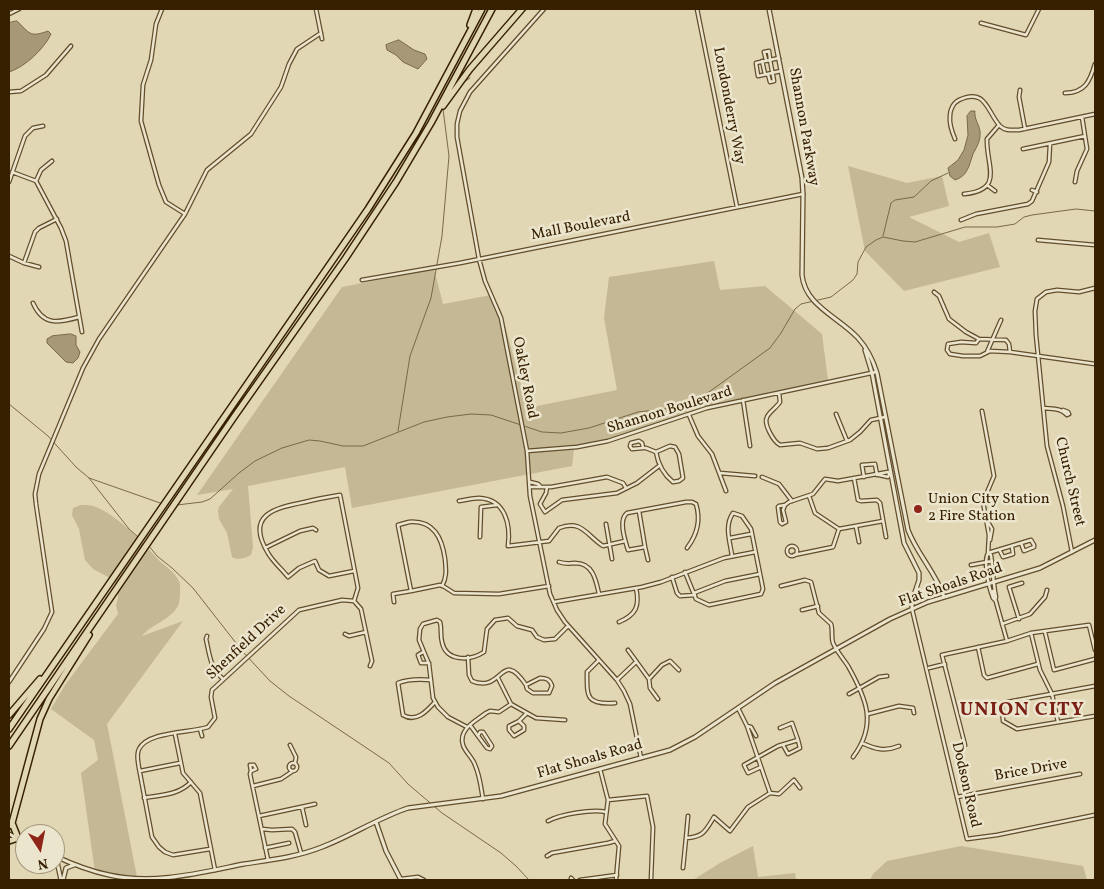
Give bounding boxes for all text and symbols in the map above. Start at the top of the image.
street label: Londonderry Way [708,46,748,166]
street label: Shannon Parkway [784,66,822,188]
street label: Mall Boulevard [530,209,632,245]
street label: Oakley Road [507,336,541,420]
street label: Shannon Boulevard [605,383,735,439]
street label: Church Street [1050,436,1088,528]
place label: Union City Station 2 Fire Station [928,491,1050,526]
marker: Union City Station 2 Fire Station [912,503,924,515]
street label: Flat Shoals Road [897,560,1005,612]
street label: Shenfield Drive [203,602,291,684]
district label: UNION CITY [958,699,1086,723]
street label: Flat Shoals Road [535,736,645,784]
street label: Dodson Road [946,740,984,830]
street label: Brice Drive [993,756,1069,786]
north arrow [15,824,65,874]
text: N [36,853,50,874]

